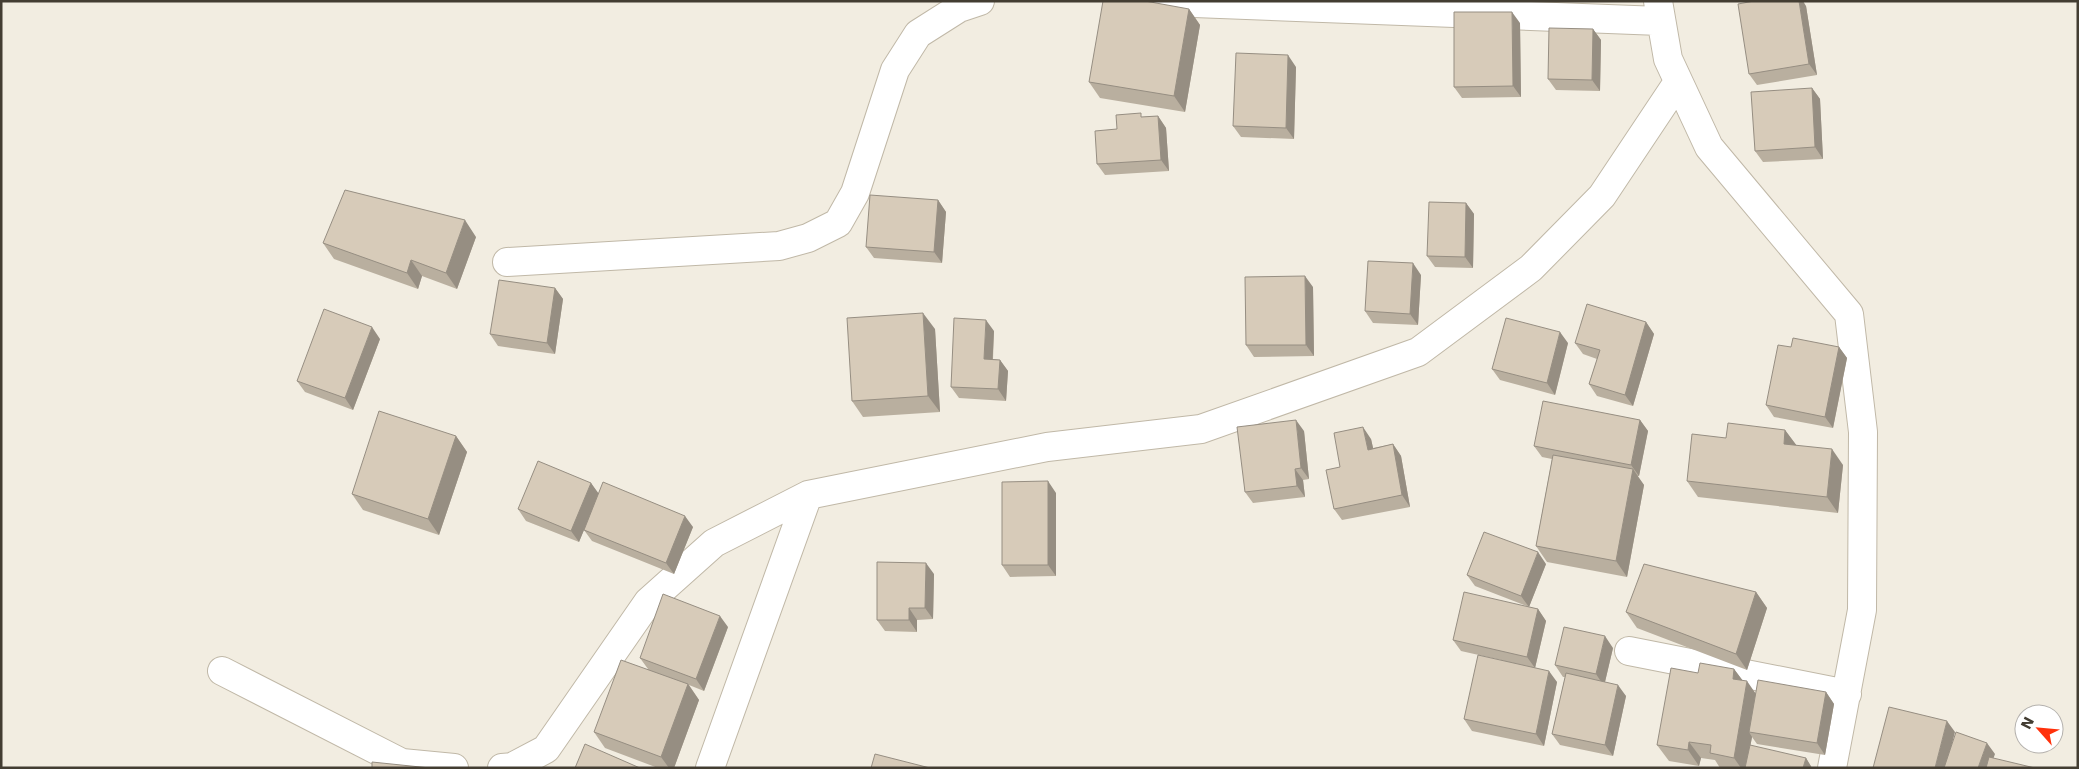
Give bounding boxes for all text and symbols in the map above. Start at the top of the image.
north arrow [2014,704,2064,754]
text: N [2018,714,2037,732]

